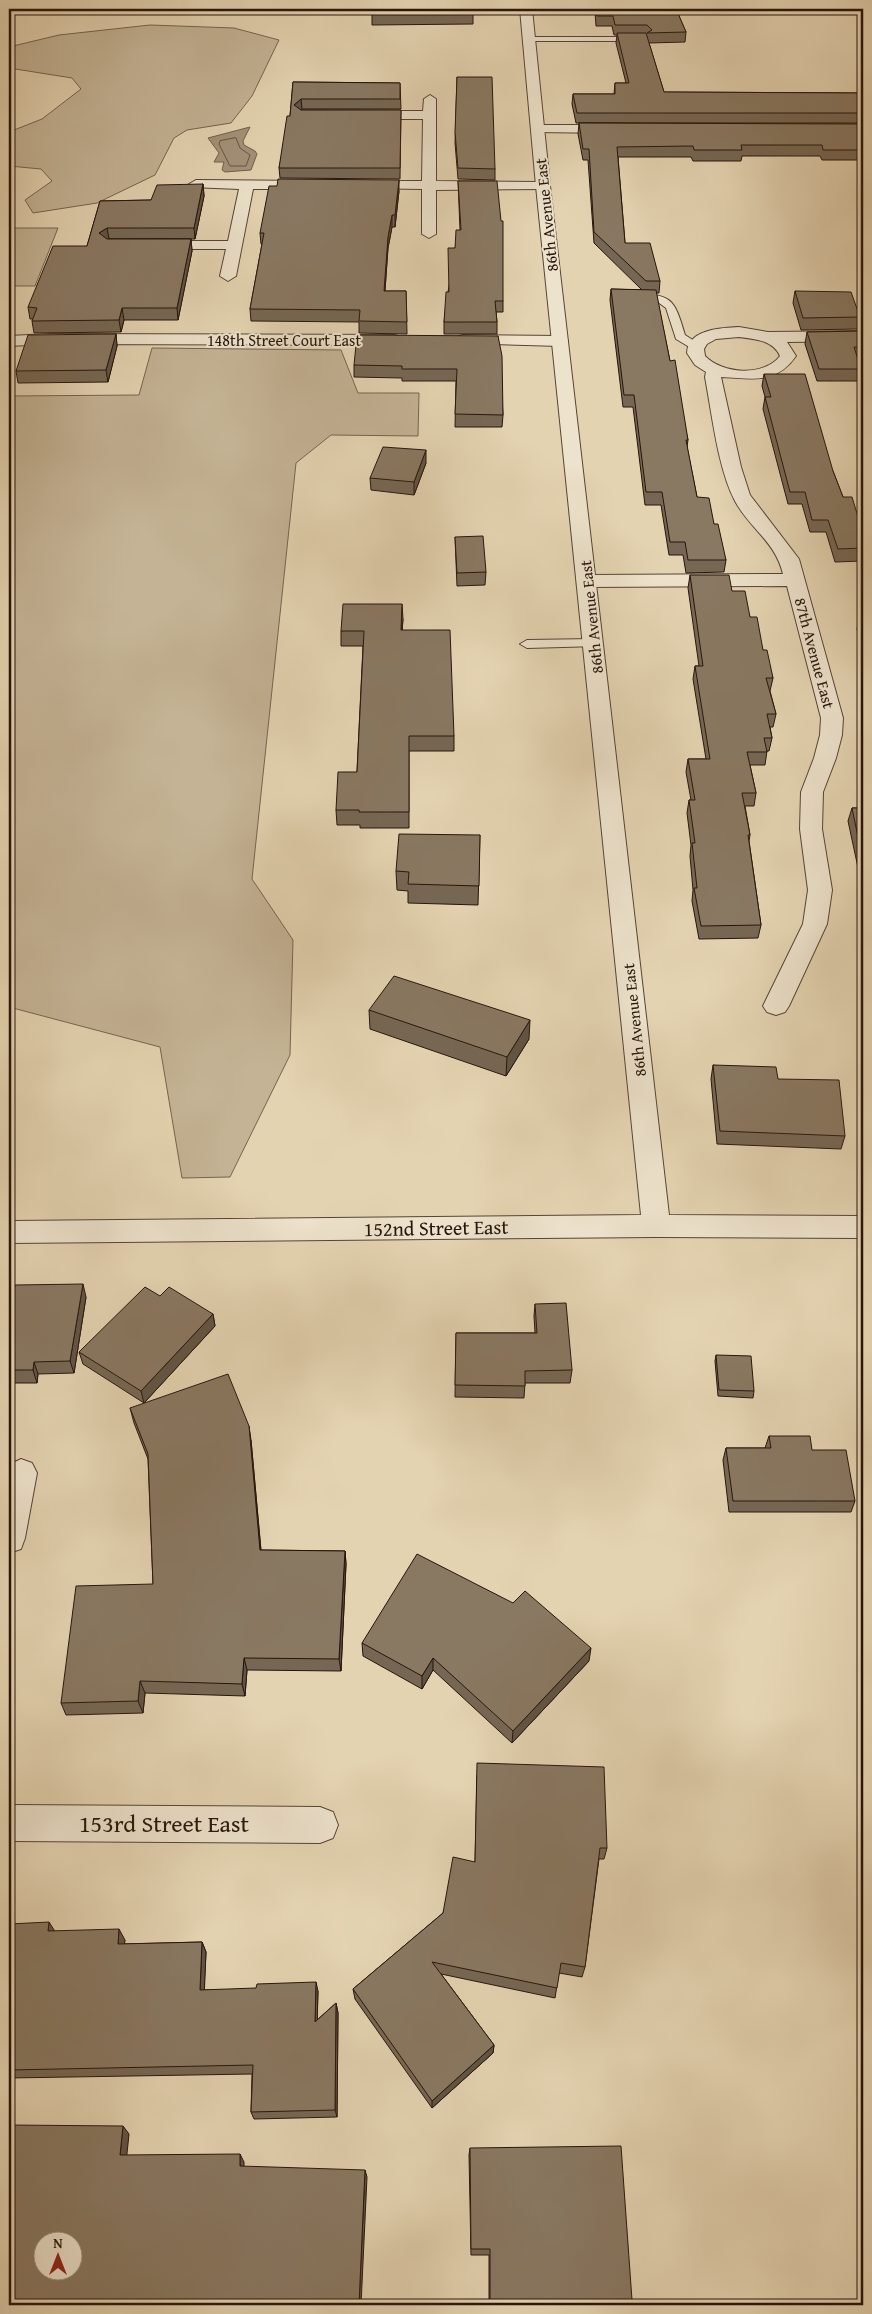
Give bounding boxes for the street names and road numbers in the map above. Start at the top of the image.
street label: 86th Avenue East [528,157,564,273]
street label: 148th Street Court East [207,328,361,352]
street label: 86th Avenue East [573,559,609,675]
street label: 87th Avenue East [789,595,841,711]
street label: 86th Avenue East [616,962,652,1078]
street label: 152nd Street East [363,1212,509,1243]
street label: 153rd Street East [79,1806,249,1841]

